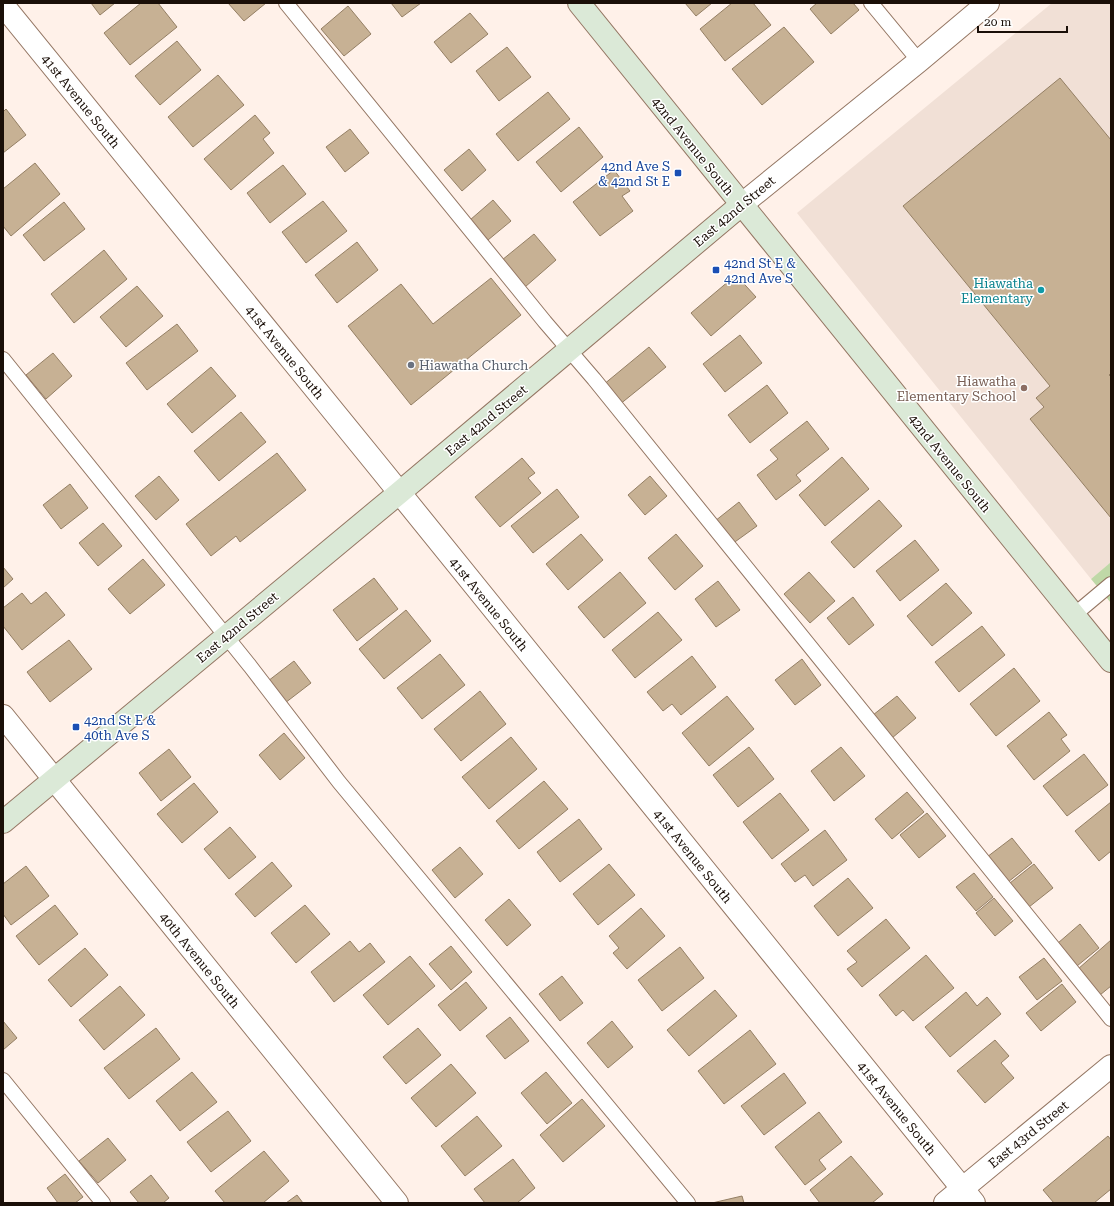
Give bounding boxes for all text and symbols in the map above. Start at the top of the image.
scale bar [978,8,1067,34]
text: 20 m [984,15,1011,29]
street label: 41st Avenue South [38,51,123,152]
street label: 42nd Avenue South [648,94,737,199]
place label: 42nd Ave S & 42nd St E [598,159,670,189]
marker: 42nd Ave S & 42nd St E [673,168,683,178]
street label: East 42nd Street [691,173,778,250]
place label: 42nd St E & 42nd Ave S [724,256,796,286]
marker: 42nd St E & 42nd Ave S [711,265,721,275]
place label: Hiawatha Elementary [961,276,1033,306]
marker: Hiawatha Elementary [1036,285,1046,295]
street label: 41st Avenue South [242,302,327,403]
place label: Hiawatha Church [419,358,529,373]
marker: Hiawatha Church [406,360,416,370]
place label: Hiawatha Elementary School [897,374,1016,404]
street label: East 42nd Street [443,382,530,459]
marker: Hiawatha Elementary School [1019,383,1029,393]
street label: 42nd Avenue South [905,411,994,516]
street label: 41st Avenue South [446,554,531,655]
street label: East 42nd Street [194,589,281,666]
place label: 42nd St E & 40th Ave S [84,713,156,743]
marker: 42nd St E & 40th Ave S [71,722,81,732]
street label: 41st Avenue South [650,806,735,907]
street label: 40th Avenue South [156,909,243,1012]
street label: 41st Avenue South [854,1058,939,1159]
street label: East 43rd Street [985,1097,1071,1171]

